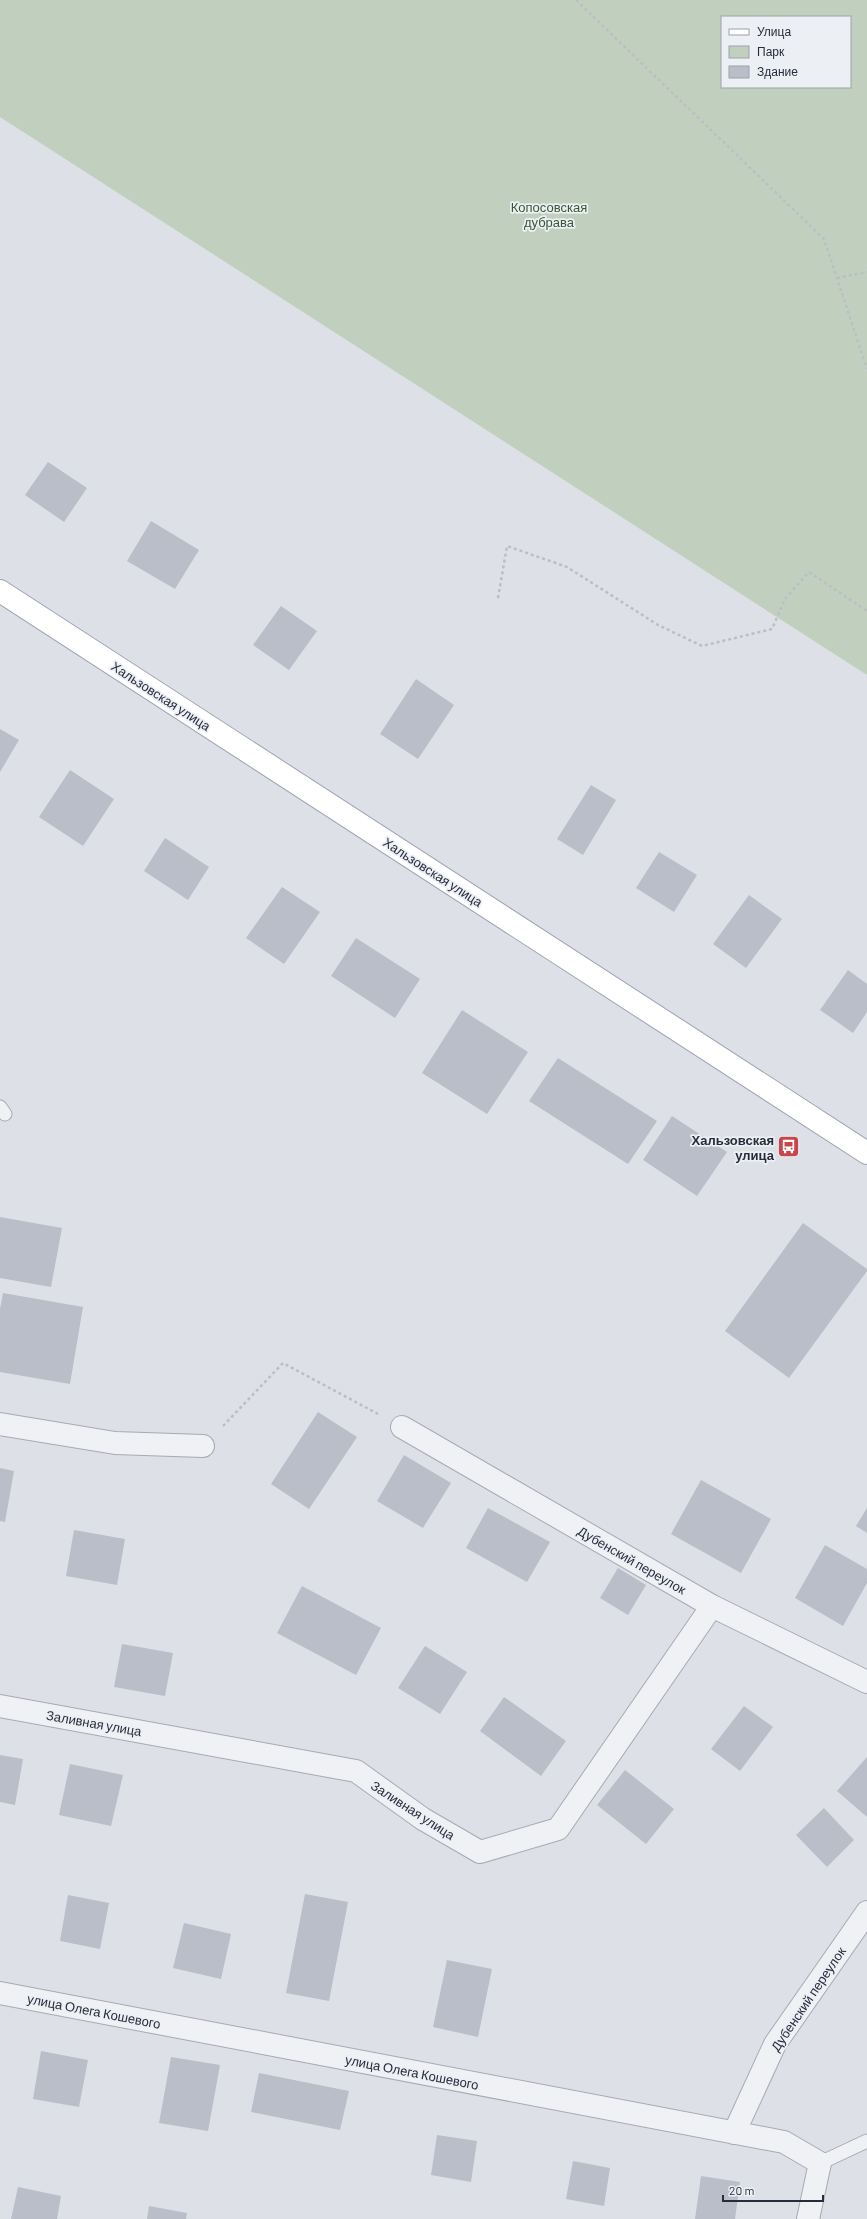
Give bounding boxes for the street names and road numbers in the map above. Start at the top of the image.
street label: Хальзовская улица [108,658,214,734]
street label: Хальзовская улица [380,834,486,910]
street label: Дубенский переулок [575,1523,689,1598]
street label: Заливная улица [45,1707,144,1739]
street label: Заливная улица [368,1777,459,1843]
street label: Дубенский переулок [767,1944,849,2054]
street label: улица Олега Кошевого [26,1990,162,2032]
street label: улица Олега Кошевого [344,2051,480,2093]

